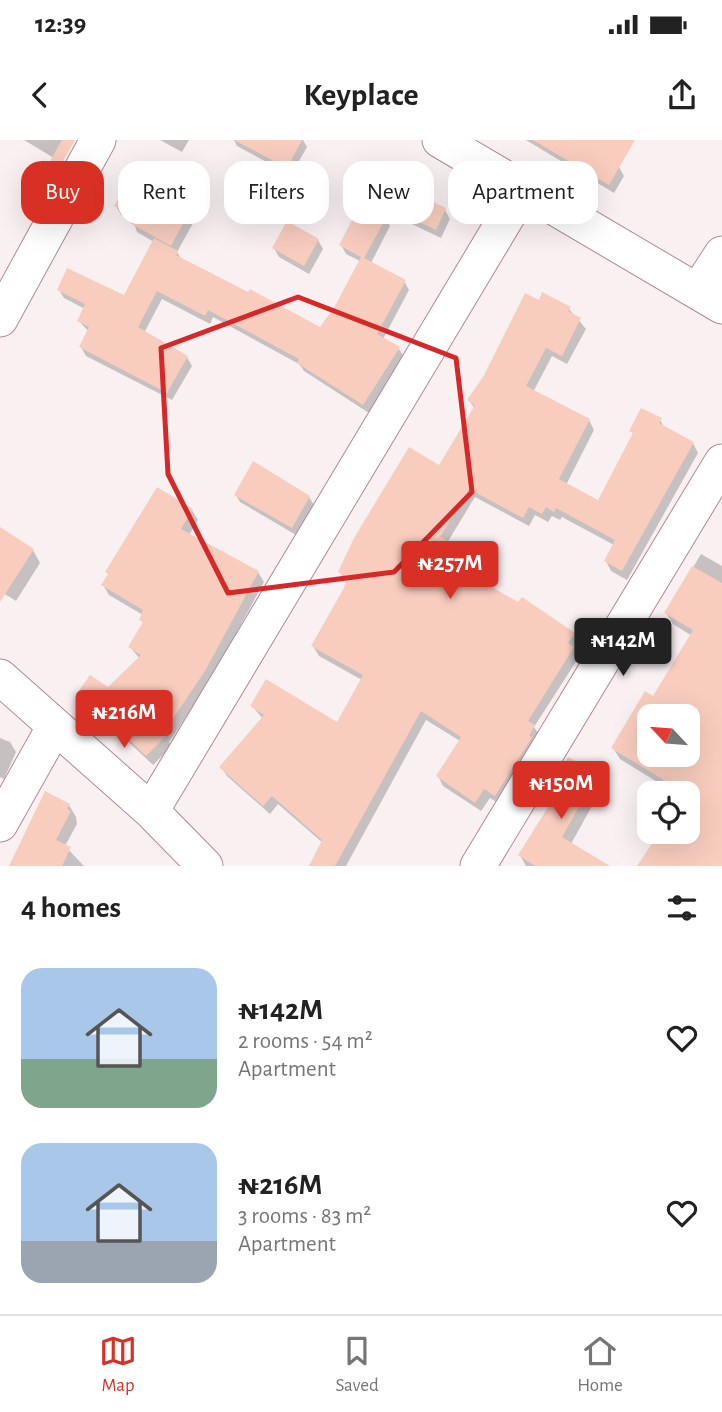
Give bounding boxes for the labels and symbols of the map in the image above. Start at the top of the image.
pin: ₦257M [401,542,499,601]
pin: ₦142M [574,618,672,678]
pin: ₦216M [75,690,173,750]
north arrow [637,704,700,766]
pin: ₦150M [512,762,610,821]

